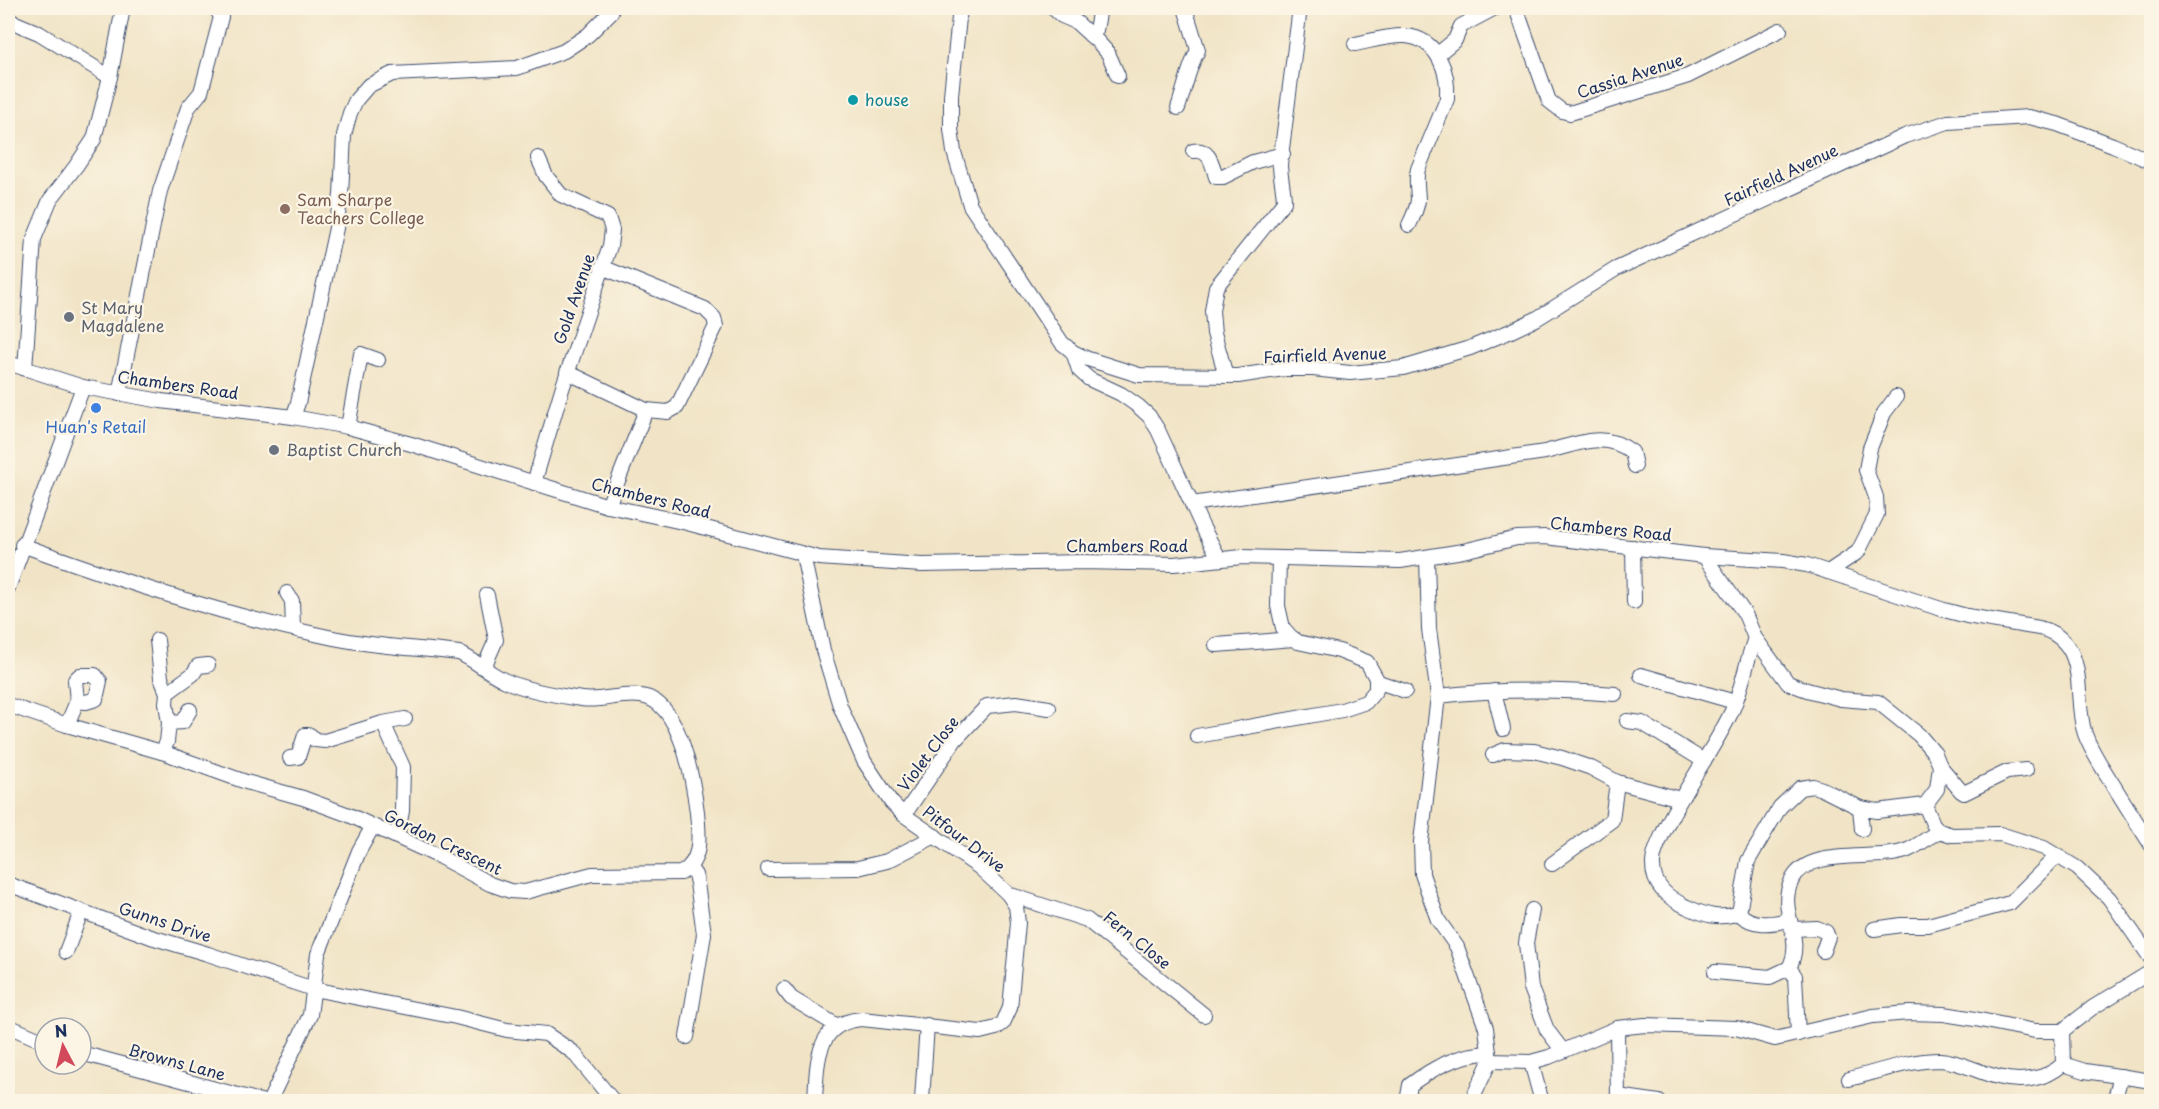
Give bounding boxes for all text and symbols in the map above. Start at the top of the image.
street label: Cassia Avenue [1573,46,1686,104]
place label: house [865,87,909,111]
marker: house [846,93,860,107]
street label: Fairfield Avenue [1720,137,1842,211]
place label: Sam Sharpe Teachers College [297,187,425,229]
marker: Sam Sharpe Teachers College [278,202,292,216]
street label: Gold Avenue [546,250,600,347]
place label: St Mary Magdalene [81,295,165,337]
marker: St Mary Magdalene [62,310,76,324]
street label: Fairfield Avenue [1263,340,1387,368]
street label: Chambers Road [116,364,240,404]
marker: Huan's Retail [89,401,103,415]
place label: Huan's Retail [46,414,146,438]
place label: Baptist Church [286,437,402,461]
marker: Baptist Church [267,443,281,457]
street label: Chambers Road [589,471,713,523]
street label: Chambers Road [1549,510,1673,546]
street label: Chambers Road [1066,533,1188,557]
street label: Violet Close [891,711,963,796]
street label: Pitfour Drive [918,799,1011,877]
street label: Gordon Crescent [380,802,507,880]
street label: Gunns Drive [116,895,215,947]
street label: Fern Close [1099,905,1176,974]
north arrow [33,1016,93,1076]
text: N [53,1017,69,1043]
street label: Browns Lane [126,1037,229,1086]

